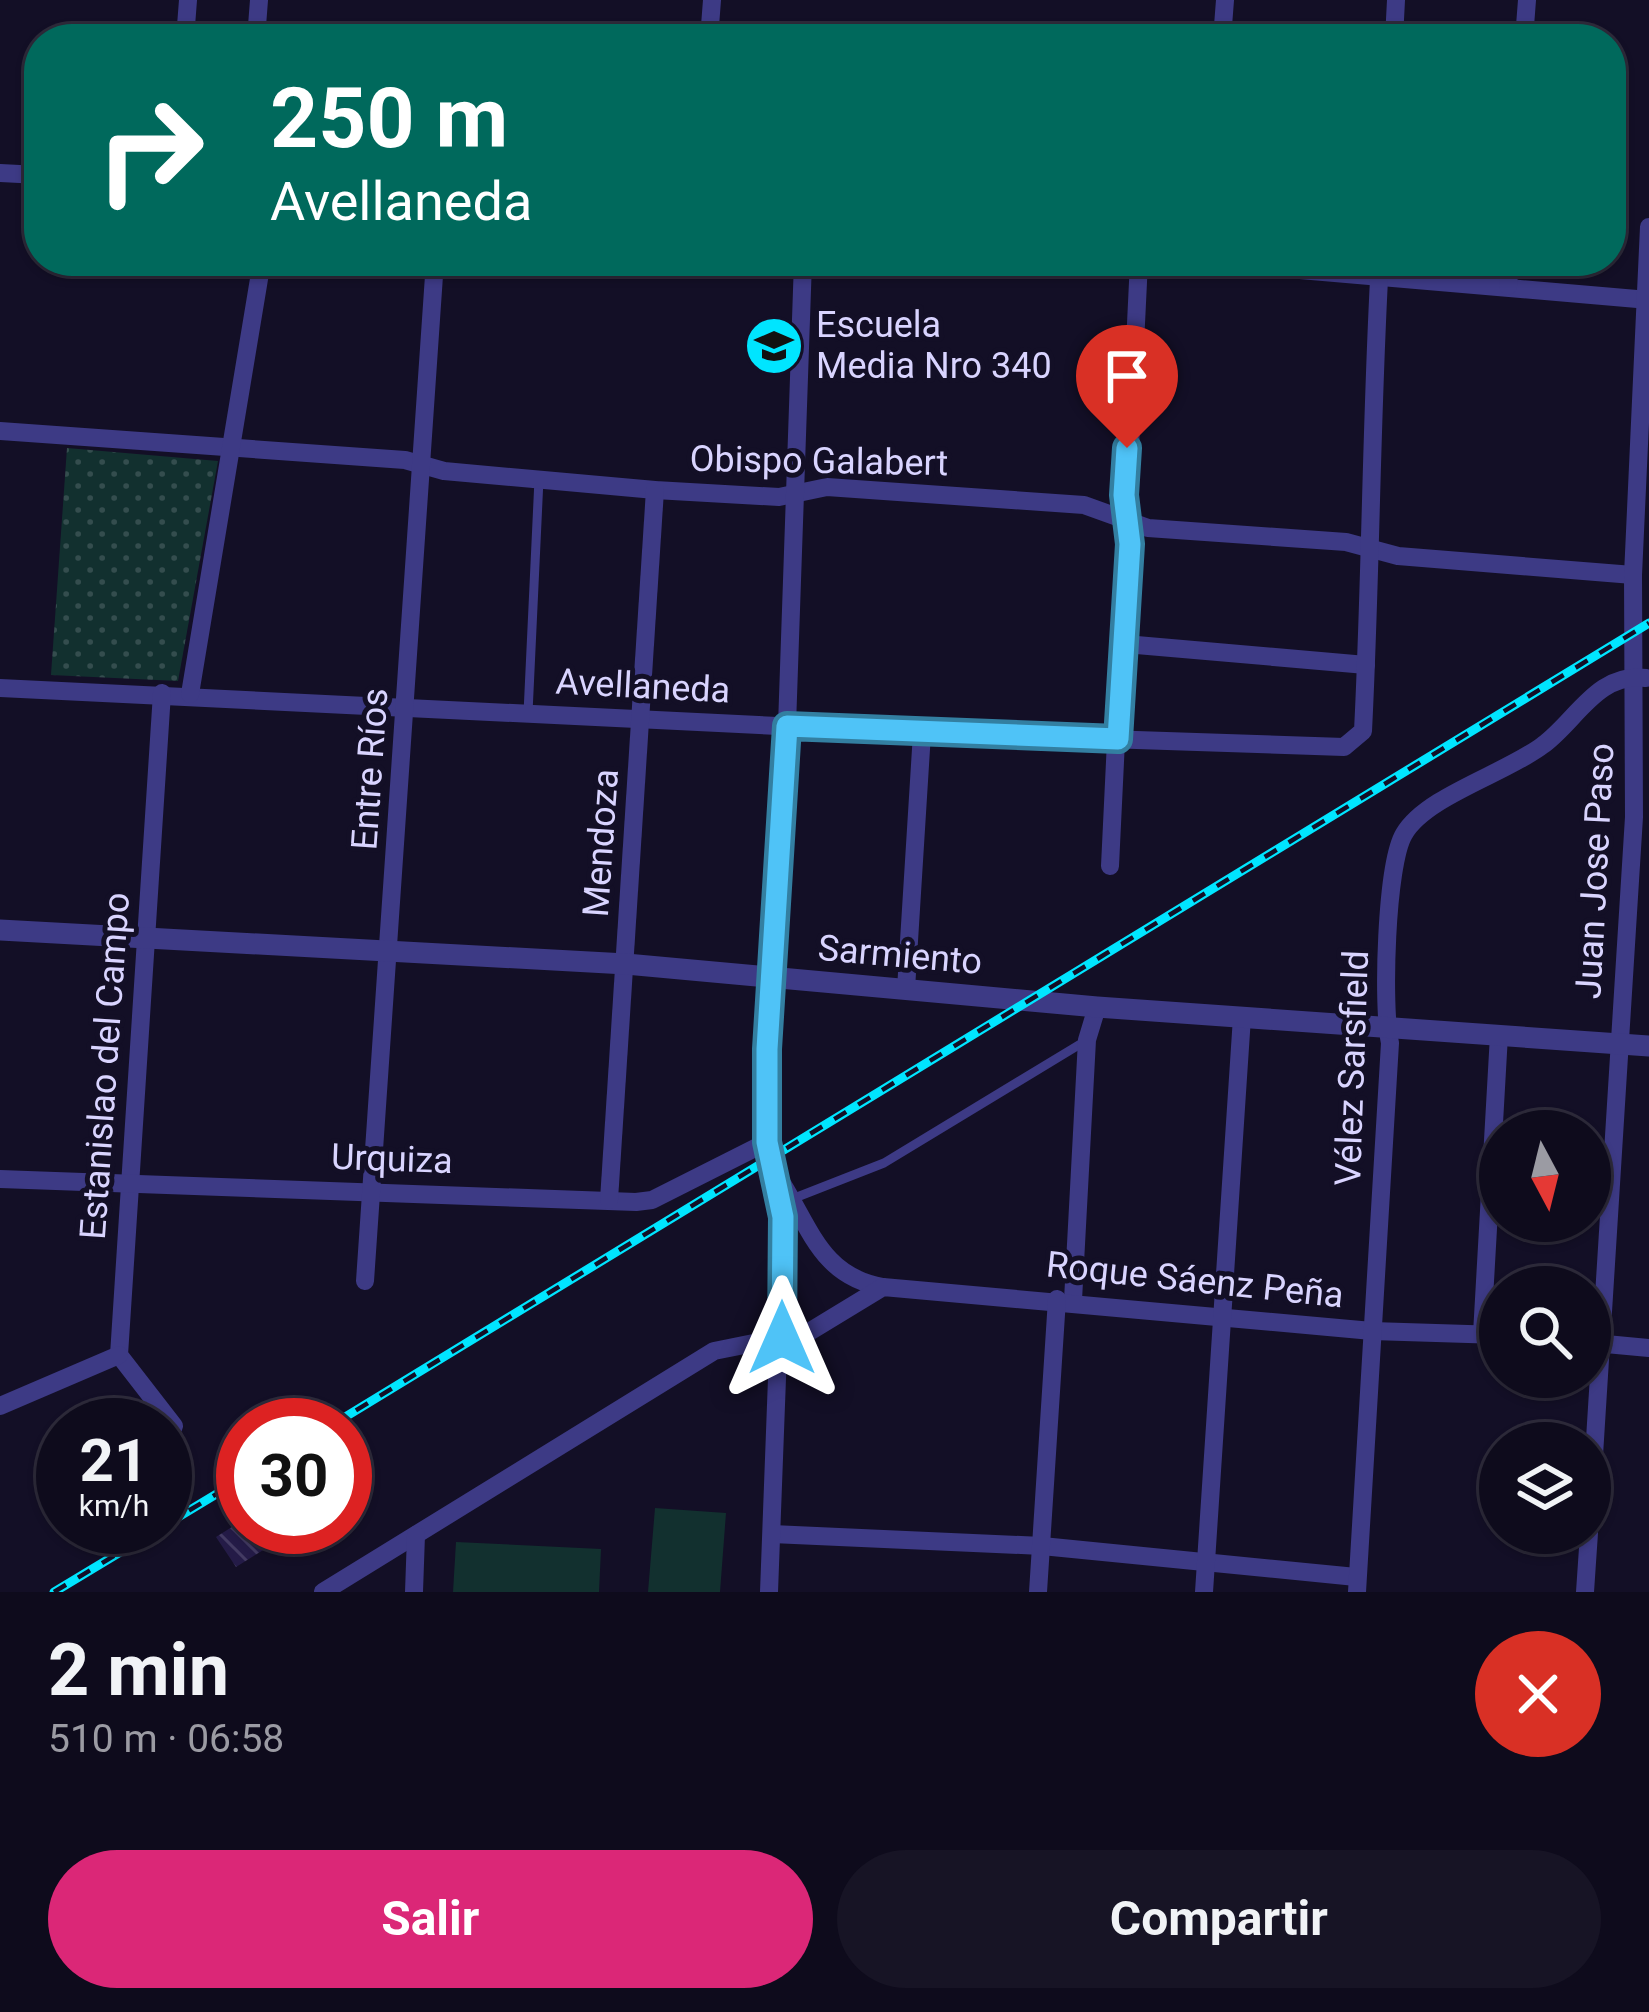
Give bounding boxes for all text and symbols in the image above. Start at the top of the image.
text: 250 m [270,69,508,168]
icon: right [72,72,228,228]
text: Avellaneda [270,170,532,233]
place label: Escuela Media Nro 340 [816,304,1052,387]
school or university icon: Escuela Media Nro 340 [743,315,805,377]
pin [1076,325,1178,448]
icon: arrive [1094,343,1160,409]
street label: Obispo Galabert [689,438,949,484]
street label: Avellaneda [555,660,731,712]
street label: Entre Ríos [343,687,397,851]
street label: Juan Jose Paso [1567,742,1623,1000]
street label: Mendoza [575,768,627,918]
street label: Estanislao del Campo [72,891,138,1241]
street label: Sarmiento [816,927,984,983]
street label: Vélez Sarsfield [1327,949,1377,1187]
north arrow [1479,1110,1611,1242]
map controls [1479,1110,1611,1554]
street label: Urquiza [330,1136,454,1182]
street label: Roque Sáenz Peña [1044,1243,1346,1317]
button: search [1479,1266,1611,1398]
position arrow [719,1275,845,1401]
speed limit sign: 30 [216,1398,372,1554]
button: layers [1479,1422,1611,1554]
text: 21 [80,1425,148,1496]
text: km/h [79,1488,149,1523]
text: 2 min [48,1628,229,1713]
button: close [1475,1631,1601,1757]
text: 510 m · 06:58 [48,1716,284,1762]
button: Salir [48,1850,813,1988]
button: Compartir [837,1850,1601,1988]

